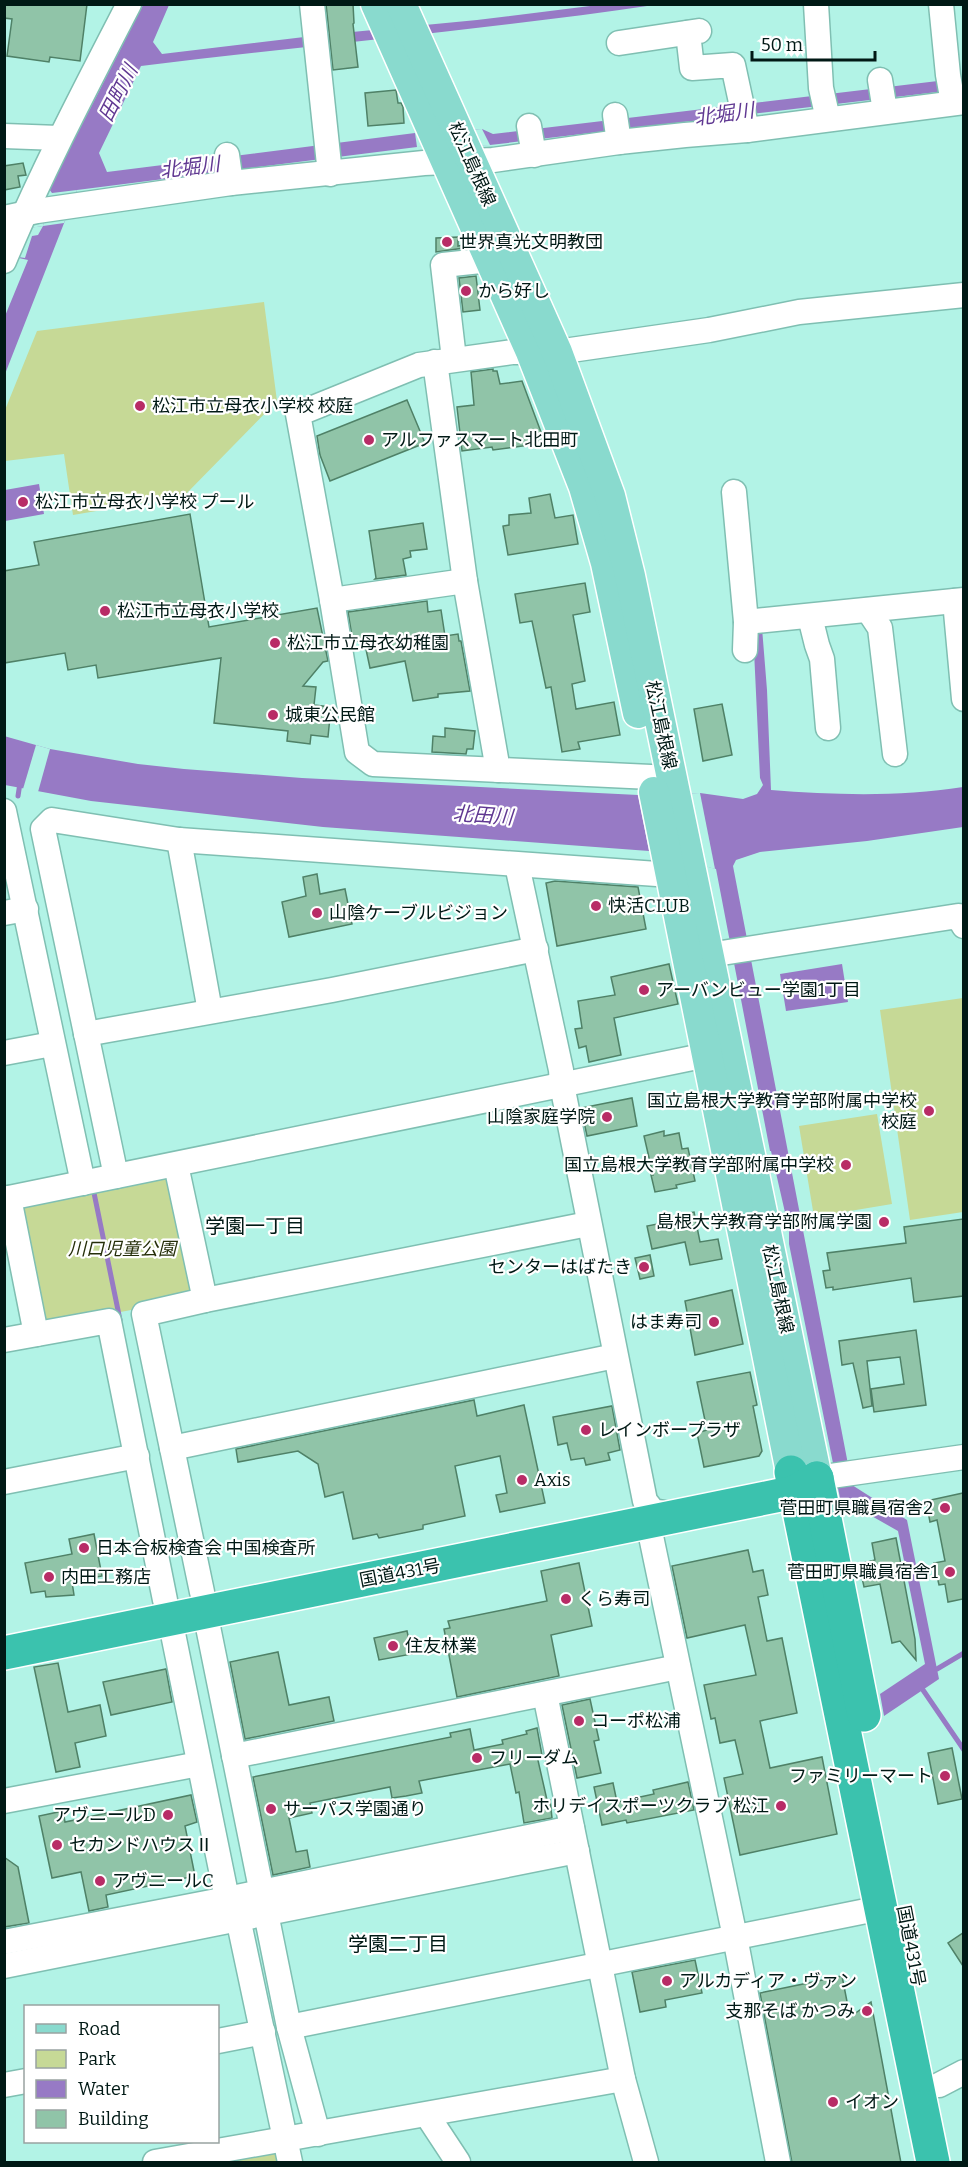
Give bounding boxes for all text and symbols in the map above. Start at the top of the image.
scale bar [752,24,875,62]
text: 50 m [761,34,803,56]
water label: 田町川 [94,59,143,125]
water label: 北堀川 [693,98,757,130]
street label: 松江島根線 [444,118,500,210]
water label: 北堀川 [159,151,223,183]
place label: 世界真光文明教団 [459,231,603,253]
marker: 世界真光文明教団 [440,235,454,249]
place label: から好し [478,280,550,302]
marker: から好し [459,284,473,298]
place label: 松江市立母衣小学校 校庭 [152,395,354,417]
marker: 松江市立母衣小学校 校庭 [133,399,147,413]
place label: アルファスマート北田町 [381,429,578,451]
marker: アルファスマート北田町 [362,433,376,447]
place label: 松江市立母衣小学校 プール [35,491,255,513]
marker: 松江市立母衣小学校 プール [16,495,30,509]
place label: 松江市立母衣小学校 [117,600,279,622]
marker: 松江市立母衣小学校 [98,604,112,618]
place label: 松江市立母衣幼稚園 [287,632,449,654]
marker: 松江市立母衣幼稚園 [268,636,282,650]
street label: 松江島根線 [641,679,681,771]
place label: 城東公民館 [285,704,375,726]
marker: 城東公民館 [266,708,280,722]
water label: 北田川 [452,801,516,829]
place label: 快活CLUB [608,895,690,917]
marker: 快活CLUB [589,899,603,913]
place label: 山陰ケーブルビジョン [329,902,508,924]
marker: 山陰ケーブルビジョン [310,906,324,920]
place label: アーバンビュー学園1丁目 [656,979,861,1001]
marker: アーバンビュー学園1丁目 [637,983,651,997]
place label: 国立島根大学教育学部附属中学校 校庭 [647,1090,917,1133]
marker: 国立島根大学教育学部附属中学校 校庭 [922,1104,936,1118]
place label: 山陰家庭学院 [487,1106,595,1128]
marker: 山陰家庭学院 [600,1110,614,1124]
place label: 国立島根大学教育学部附属中学校 [564,1154,834,1176]
marker: 国立島根大学教育学部附属中学校 [839,1158,853,1172]
place label: 島根大学教育学部附属学園 [656,1211,872,1233]
district label: 学園一丁目 [205,1214,305,1238]
marker: 島根大学教育学部附属学園 [877,1215,891,1229]
park label: 川口児童公園 [68,1238,179,1260]
street label: 松江島根線 [758,1243,798,1335]
place label: センターはばたき [488,1256,632,1278]
marker: センターはばたき [637,1260,651,1274]
place label: はま寿司 [630,1311,702,1333]
marker: はま寿司 [707,1315,721,1329]
place label: レインボープラザ [598,1419,741,1441]
marker: レインボープラザ [579,1423,593,1437]
place label: Axis [534,1469,571,1491]
marker: Axis [515,1473,529,1487]
place label: 菅田町県職員宿舎2 [779,1497,933,1519]
marker: 菅田町県職員宿舎2 [938,1501,952,1515]
place label: 日本合板検査会 中国検査所 [96,1537,316,1559]
marker: 日本合板検査会 中国検査所 [77,1541,91,1555]
street label: 国道431号 [358,1554,442,1592]
place label: 菅田町県職員宿舎1 [787,1561,939,1583]
marker: 菅田町県職員宿舎1 [943,1565,957,1579]
place label: 内田工務店 [61,1566,151,1588]
marker: 内田工務店 [42,1570,56,1584]
place label: くら寿司 [578,1588,650,1610]
marker: くら寿司 [559,1592,573,1606]
place label: 住友林業 [405,1635,477,1657]
marker: 住友林業 [386,1639,400,1653]
place label: コーポ松浦 [591,1710,681,1732]
marker: コーポ松浦 [572,1714,586,1728]
place label: フリーダム [489,1747,579,1769]
marker: フリーダム [470,1751,484,1765]
place label: ファミリーマート [789,1765,933,1787]
marker: ファミリーマート [938,1769,952,1783]
place label: ホリデイスポーツクラブ 松江 [532,1795,769,1817]
place label: サーパス学園通り [283,1798,427,1820]
marker: ホリデイスポーツクラブ 松江 [774,1799,788,1813]
marker: サーパス学園通り [264,1802,278,1816]
place label: アヴニールD [53,1804,156,1826]
marker: アヴニールD [161,1808,175,1822]
place label: セカンドハウスⅡ [69,1834,213,1856]
marker: セカンドハウスⅡ [50,1838,64,1852]
place label: アヴニールC [112,1870,214,1892]
marker: アヴニールC [93,1874,107,1888]
street label: 国道431号 [892,1904,930,1988]
district label: 学園二丁目 [348,1932,448,1956]
place label: アルカディア・ヴァン [679,1970,857,1992]
marker: アルカディア・ヴァン [660,1974,674,1988]
place label: 支那そば かつみ [725,2000,855,2022]
marker: 支那そば かつみ [860,2004,874,2018]
legend [24,2005,219,2143]
text: Road [78,2018,121,2040]
text: Park [78,2048,117,2070]
text: Water [78,2078,129,2100]
place label: イオン [845,2091,899,2113]
marker: イオン [826,2095,840,2109]
text: Building [78,2108,149,2130]

